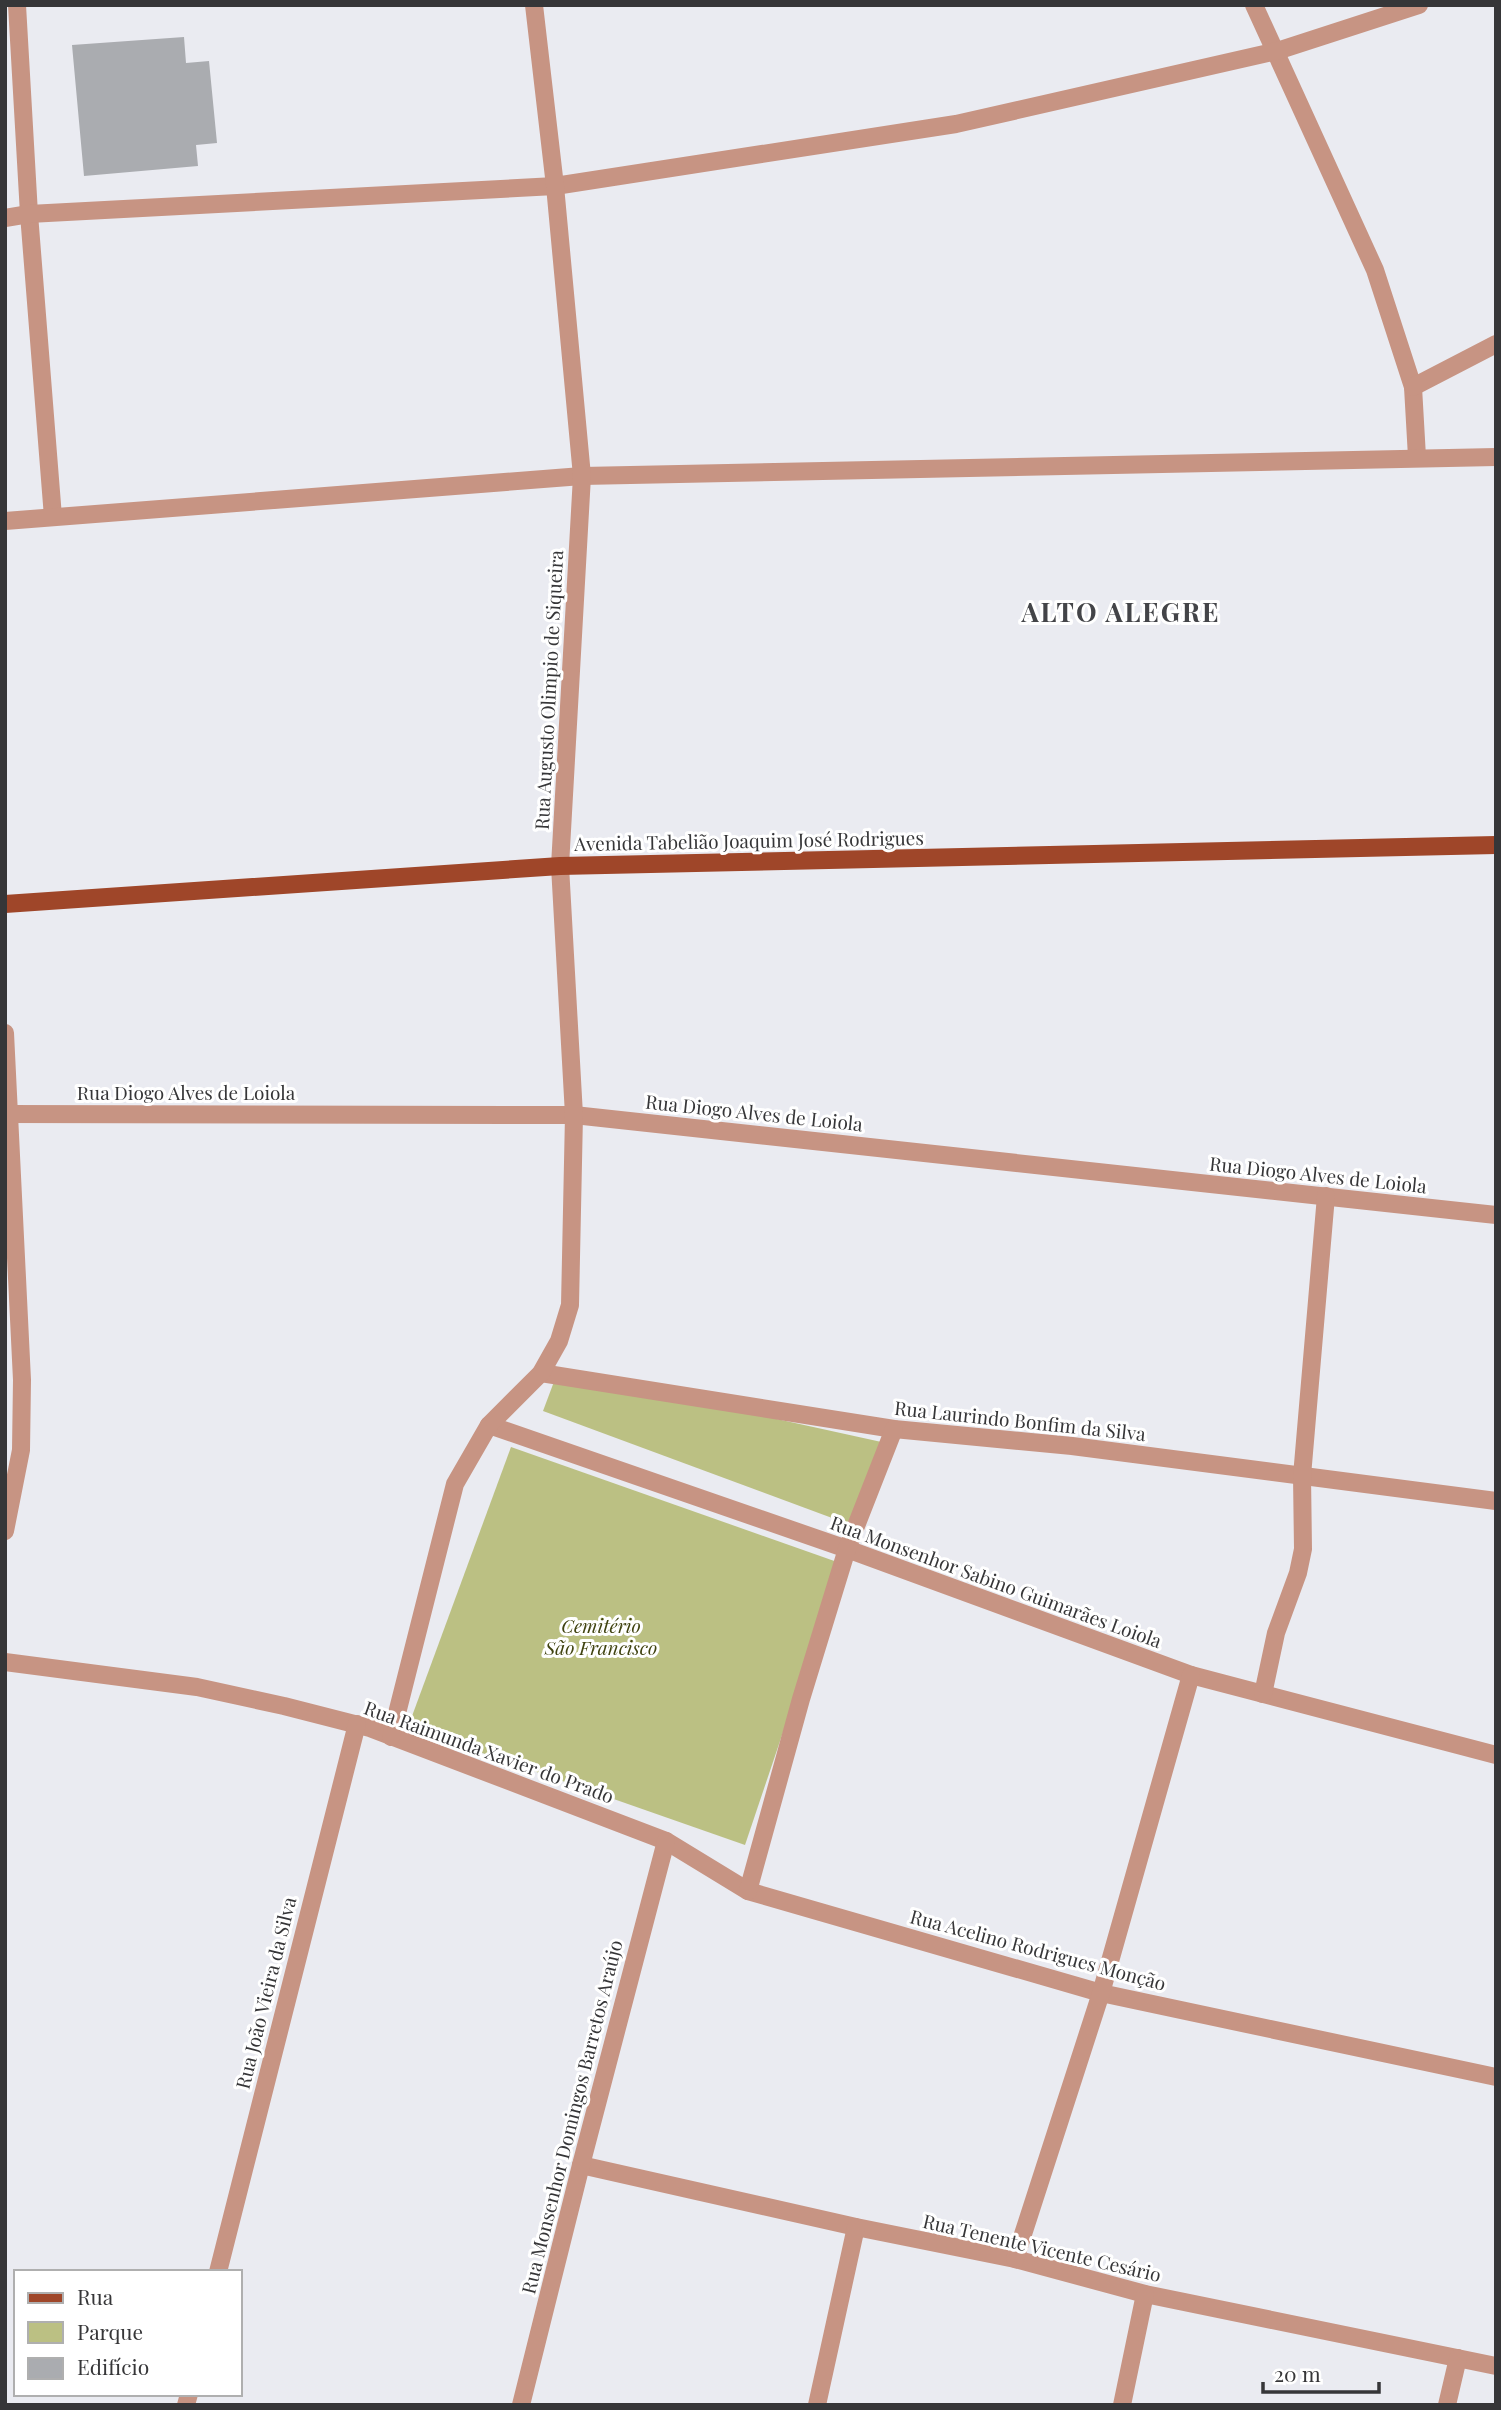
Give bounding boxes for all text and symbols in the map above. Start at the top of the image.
street label: Rua Augusto Olimpio de Siqueira [528,549,568,830]
district label: ALTO ALEGRE [1021,594,1220,629]
street label: Avenida Tabelião Joaquim José Rodrigues [573,824,924,856]
street label: Rua Diogo Alves de Loiola [77,1079,296,1105]
street label: Rua Diogo Alves de Loiola [644,1088,865,1136]
street label: Rua Diogo Alves de Loiola [1208,1150,1429,1198]
street label: Rua Laurindo Bonfim da Silva [893,1394,1148,1446]
street label: Rua Monsenhor Sabino Guimarães Loiola [827,1509,1166,1653]
park label: Cemitério São Francisco [544,1612,657,1660]
street label: Rua Raimunda Xavier do Prado [361,1694,618,1808]
street label: Rua João Vieira da Silva [229,1893,302,2092]
street label: Rua Acelino Rodrigues Monção [908,1902,1169,1996]
street label: Rua Monsenhor Domingos Barretos Araújo [514,1937,628,2296]
street label: Rua Tenente Vicente Cesário [921,2207,1164,2287]
legend [14,2270,242,2396]
text: Rua [77,2282,114,2310]
text: Parque [77,2317,143,2345]
scale bar [1263,2350,1378,2394]
text: Edifício [77,2352,149,2380]
text: 20 m [1274,2359,1321,2387]

